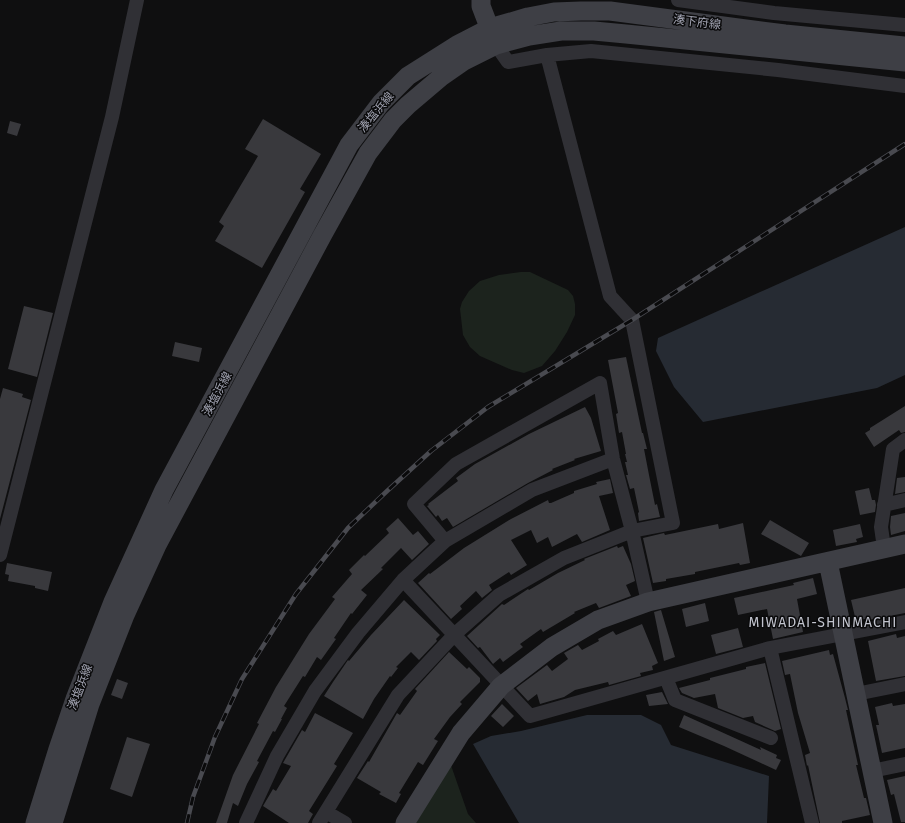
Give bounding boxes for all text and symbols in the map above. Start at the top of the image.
street label: 湊下府線 [672,12,722,32]
street label: 湊塩浜線 [355,89,397,135]
street label: 湊塩浜線 [200,370,234,418]
district label: MIWADAI-SHINMACHI [749,614,897,631]
street label: 湊塩浜線 [65,662,95,712]

